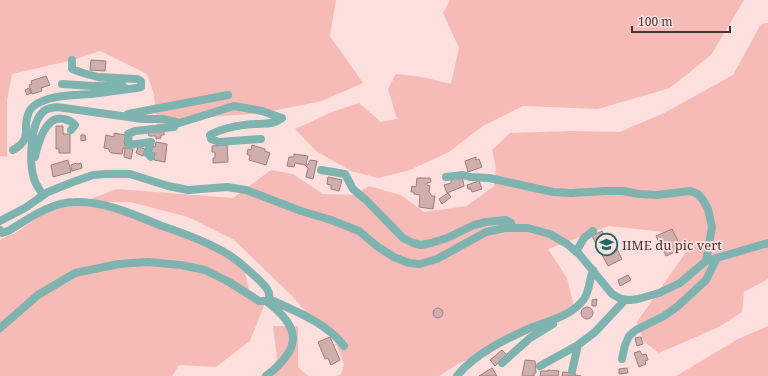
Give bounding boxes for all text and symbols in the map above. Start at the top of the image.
scale bar [632,8,730,34]
text: 100 m [638,13,673,30]
school or university icon: IIME du pic vert [593,232,619,258]
place label: IIME du pic vert [622,236,722,254]

